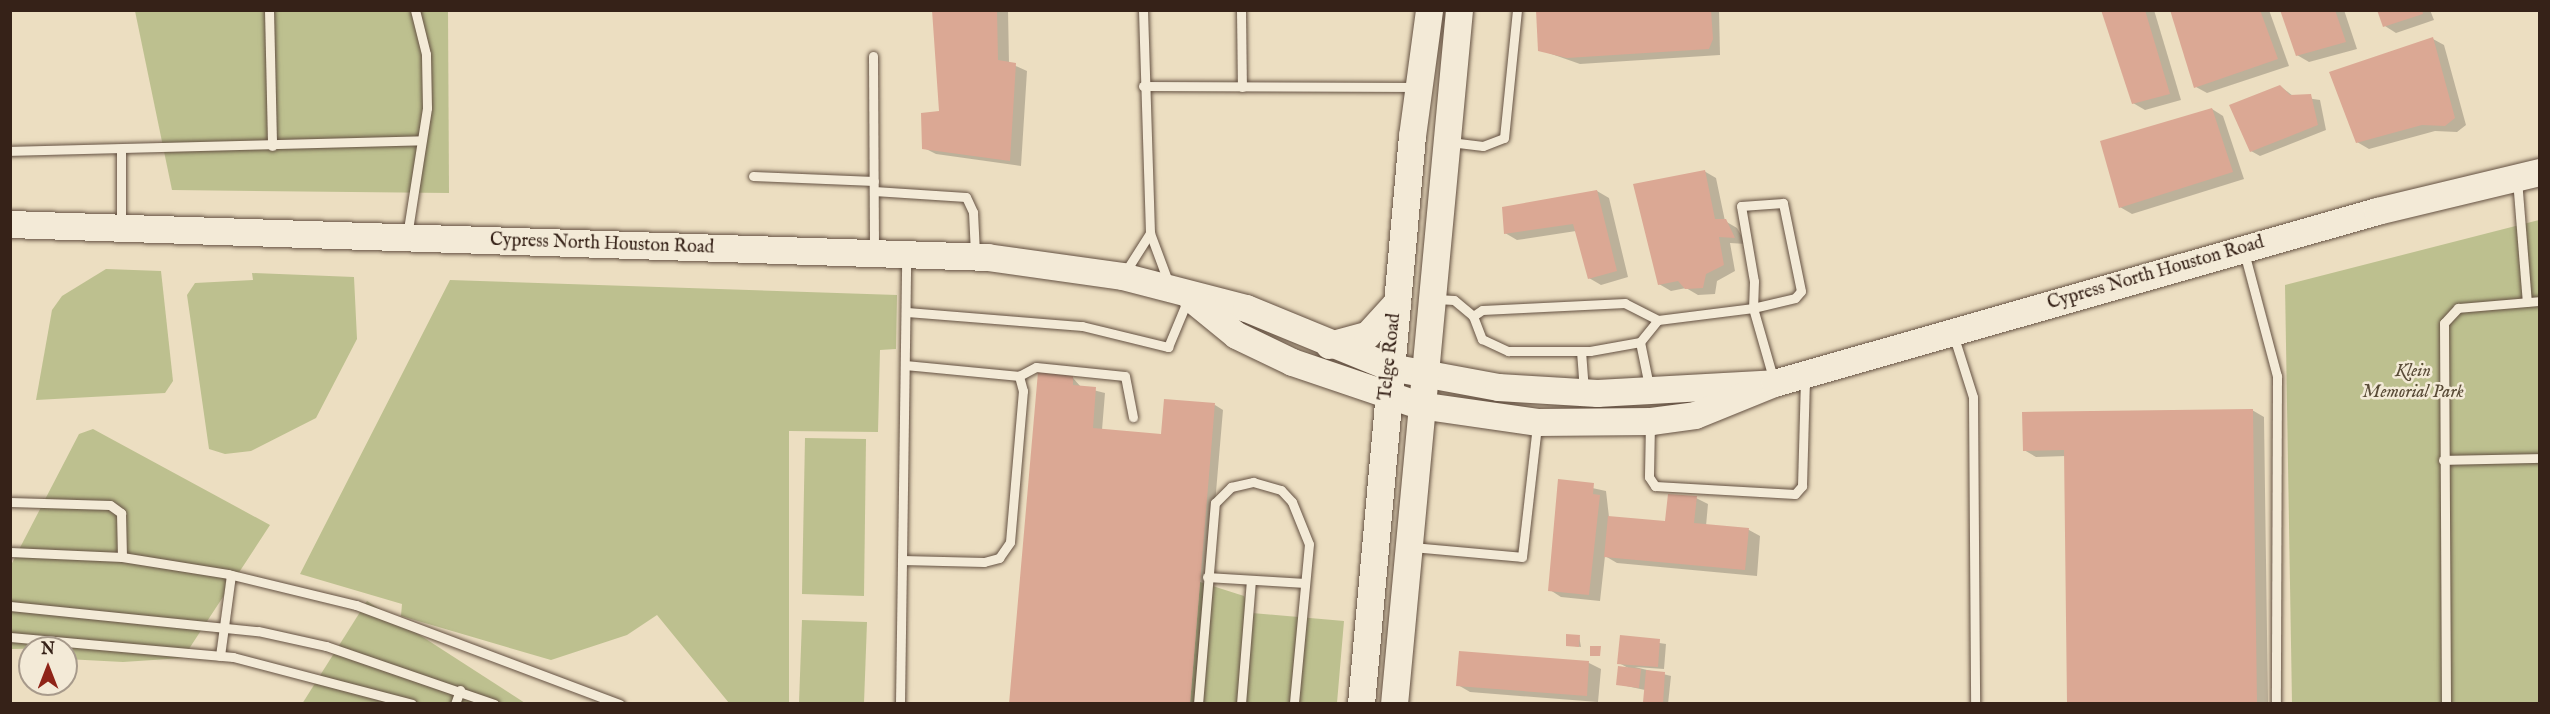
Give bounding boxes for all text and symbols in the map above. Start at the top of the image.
street label: Cypress North Houston Road [490,230,714,260]
street label: Cypress North Houston Road [2045,233,2267,315]
street label: Telge Road [1376,312,1406,402]
park label: Klein Memorial Park [2362,362,2464,404]
north arrow [18,636,78,696]
text: N [41,640,55,660]

